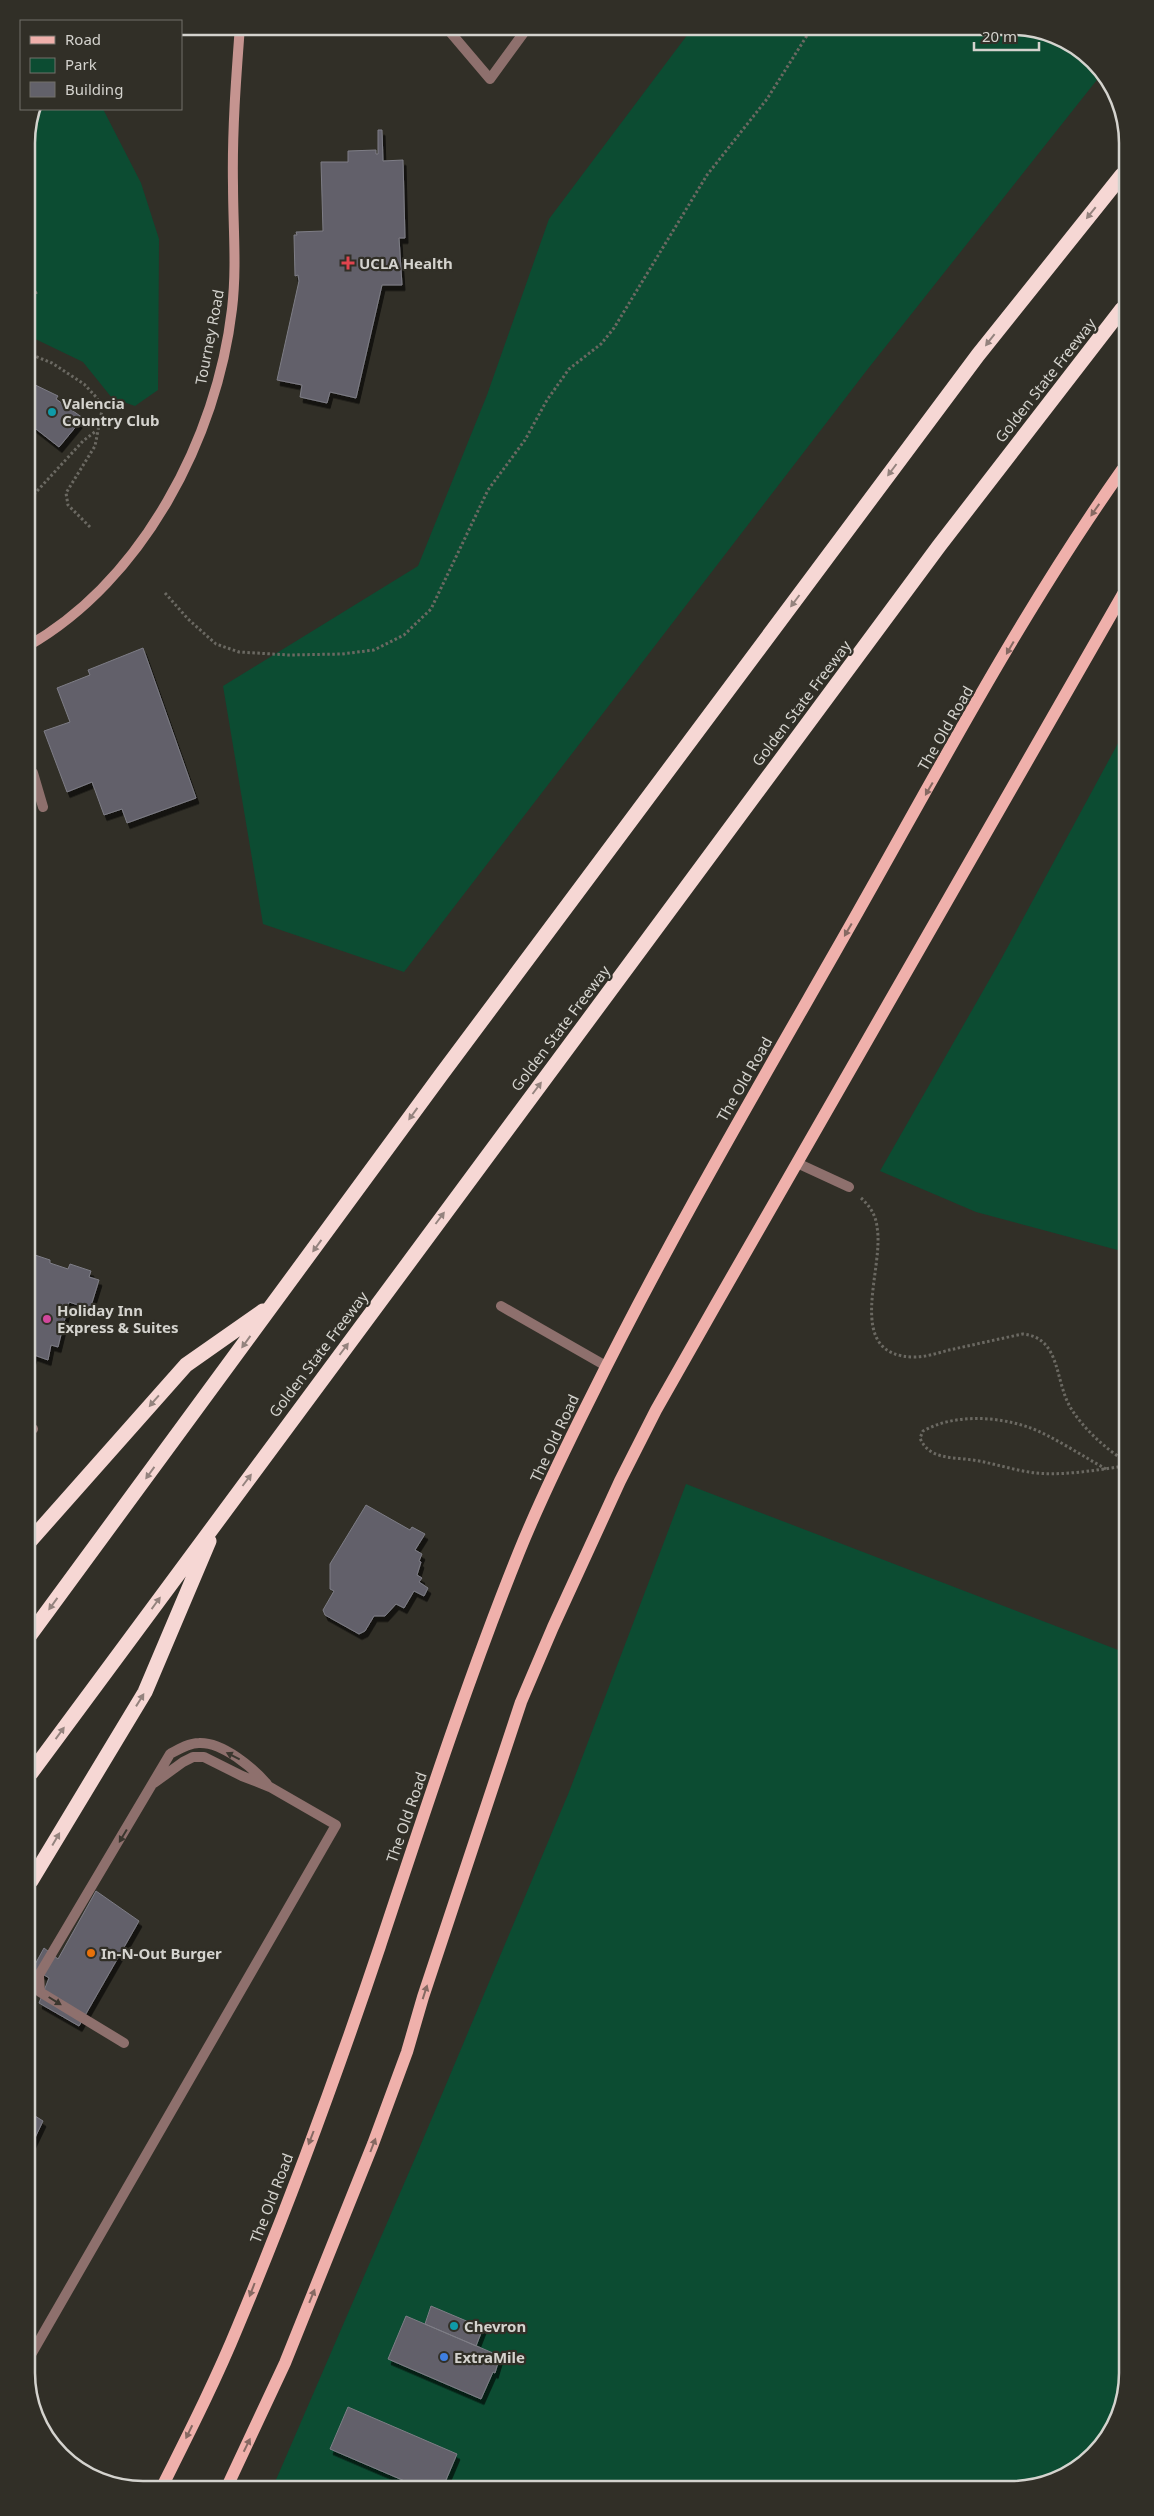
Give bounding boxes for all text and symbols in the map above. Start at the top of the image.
legend [20,20,182,110]
scale bar [974,20,1039,52]
text: 20 m [982,26,1017,46]
text: Road [65,29,101,49]
text: Park [65,54,97,74]
text: Building [65,79,123,99]
one-way arrow [1085,206,1096,219]
place label: UCLA Health [359,253,453,273]
marker: UCLA Health [341,256,355,270]
street label: Tourney Road [190,288,228,386]
street label: Golden State Freeway [990,313,1100,446]
one-way arrow [984,334,995,347]
place label: Valencia Country Club [62,393,160,430]
marker: Valencia Country Club [46,406,58,418]
one-way arrow [887,463,897,477]
one-way arrow [1090,503,1100,517]
one-way arrow [790,594,800,608]
street label: Golden State Freeway [747,636,855,770]
one-way arrow [1005,642,1014,655]
street label: The Old Road [913,682,977,774]
one-way arrow [924,783,933,796]
one-way arrow [844,923,852,938]
street label: Golden State Freeway [506,961,614,1095]
street label: The Old Road [712,1033,776,1125]
one-way arrow [532,1081,542,1095]
one-way arrow [407,1107,418,1120]
one-way arrow [435,1212,445,1225]
one-way arrow [311,1239,322,1252]
street label: Golden State Freeway [264,1287,372,1421]
place label: Holiday Inn Express & Suites [57,1300,179,1337]
marker: Holiday Inn Express & Suites [41,1313,53,1325]
one-way arrow [241,1335,251,1349]
one-way arrow [338,1343,349,1356]
street label: The Old Road [525,1391,583,1485]
one-way arrow [148,1395,159,1408]
one-way arrow [144,1466,155,1479]
one-way arrow [242,1473,252,1487]
one-way arrow [151,1596,161,1610]
one-way arrow [48,1597,59,1610]
one-way arrow [135,1694,144,1707]
one-way arrow [55,1726,65,1740]
one-way arrow [226,1752,240,1760]
street label: The Old Road [381,1769,431,1865]
one-way arrow [118,1829,127,1842]
one-way arrow [51,1833,60,1846]
place label: In-N-Out Burger [101,1943,222,1963]
marker: In-N-Out Burger [85,1947,97,1959]
one-way arrow [422,1984,429,1999]
one-way arrow [49,1997,62,2006]
one-way arrow [307,2131,314,2146]
one-way arrow [369,2138,377,2153]
street label: The Old Road [245,2150,297,2246]
one-way arrow [248,2283,256,2298]
one-way arrow [309,2289,317,2303]
place label: Chevron [464,2316,526,2336]
marker: Chevron [448,2320,460,2332]
place label: ExtraMile [454,2347,525,2367]
marker: ExtraMile [438,2351,450,2363]
one-way arrow [185,2425,193,2439]
one-way arrow [243,2438,251,2452]

